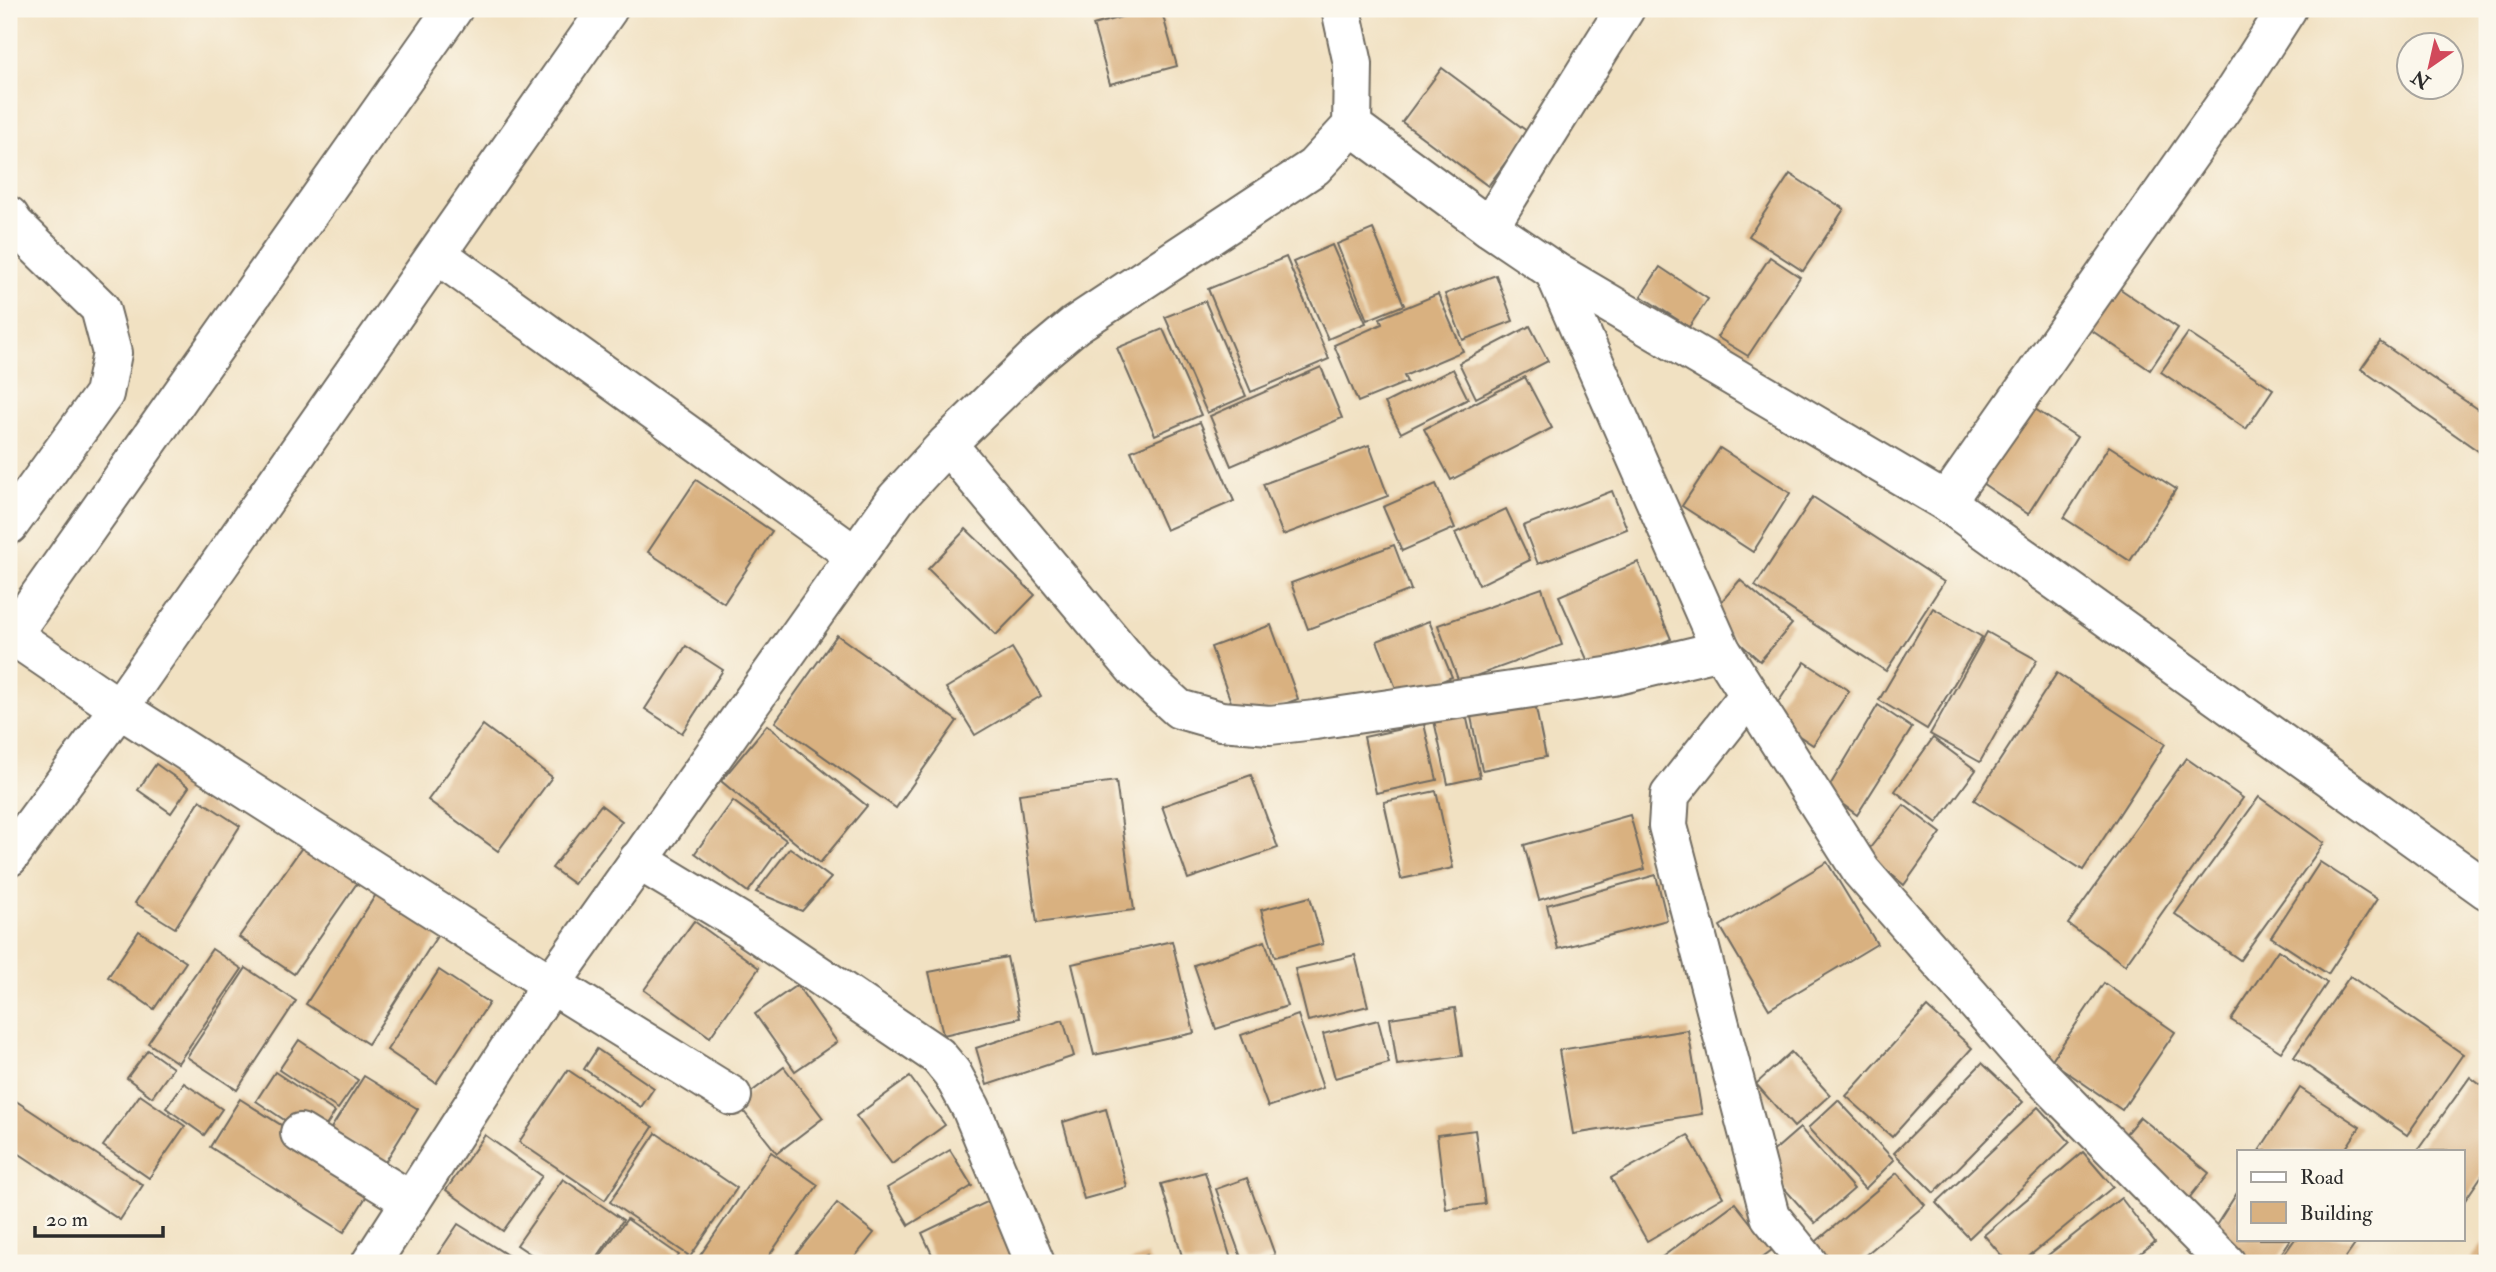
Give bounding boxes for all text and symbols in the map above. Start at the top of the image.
north arrow [2394,32,2464,102]
text: N [2406,64,2436,95]
legend [2237,1150,2464,1240]
text: Road [2300,1164,2345,1191]
scale bar [35,1195,163,1239]
text: Building [2300,1200,2373,1227]
text: 20 m [46,1206,88,1233]

